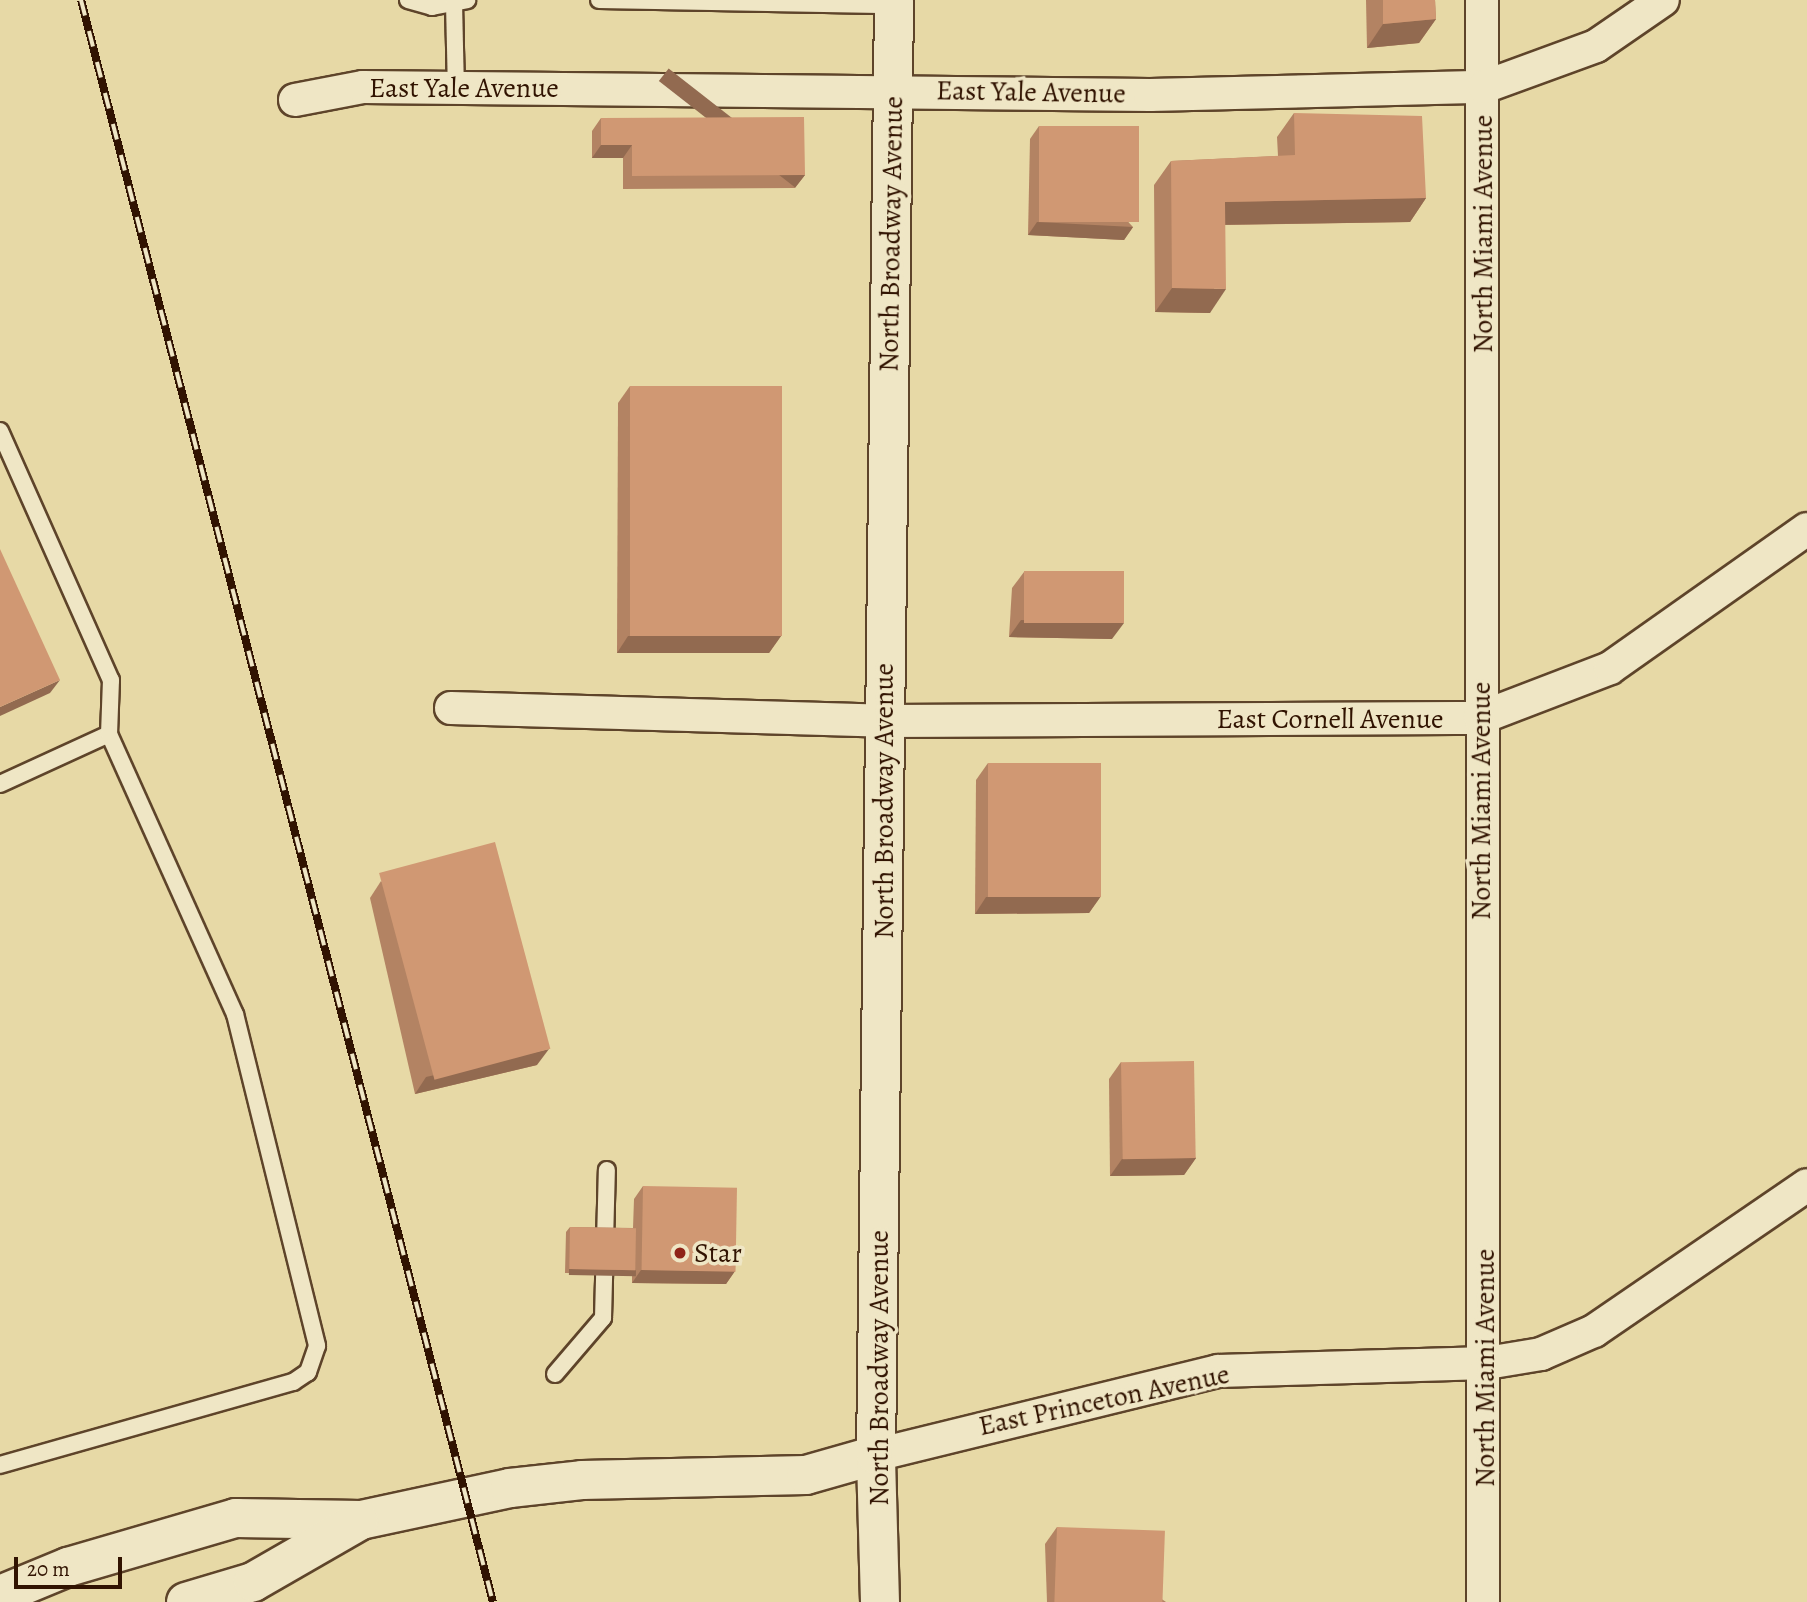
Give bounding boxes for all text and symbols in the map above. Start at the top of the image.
street label: East Yale Avenue [369,71,559,105]
street label: East Yale Avenue [936,74,1126,110]
street label: North Broadway Avenue [872,96,910,372]
street label: North Miami Avenue [1466,115,1500,353]
street label: North Broadway Avenue [867,663,901,939]
street label: North Miami Avenue [1464,682,1498,920]
street label: East Cornell Avenue [1216,702,1444,736]
street label: North Broadway Avenue [862,1230,896,1506]
place label: Star [694,1236,742,1270]
marker: Star [672,1245,688,1261]
street label: North Miami Avenue [1468,1249,1502,1487]
street label: East Princeton Avenue [975,1357,1233,1443]
scale bar [18,1542,126,1586]
text: 20 m [27,1555,70,1583]

